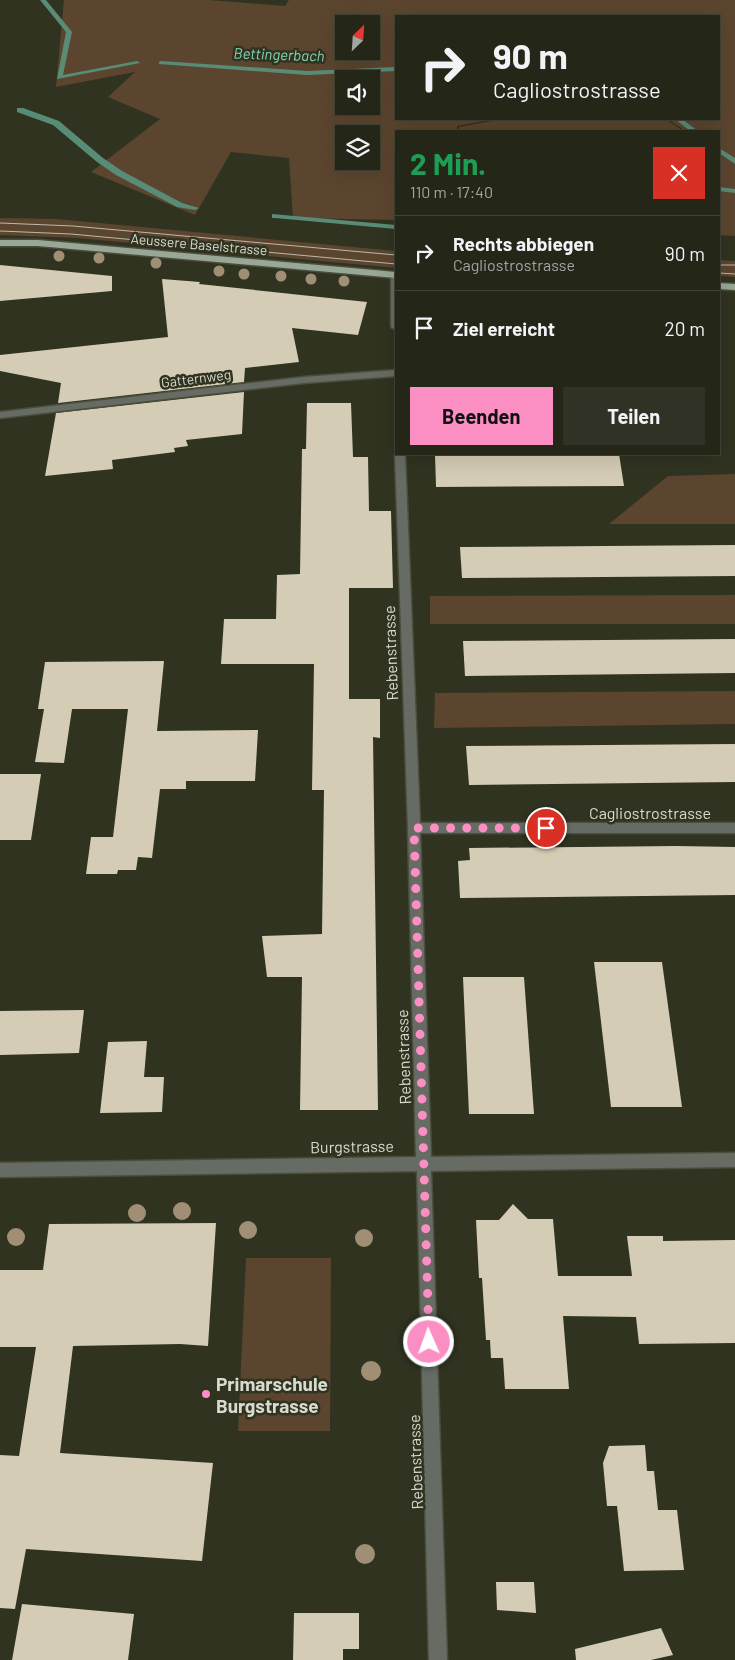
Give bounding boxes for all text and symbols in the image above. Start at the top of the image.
north arrow [335,15,380,60]
map controls [335,15,380,170]
text: 90 m [493,34,568,76]
icon: right [410,35,475,100]
water label: Bettingerbach [233,43,325,65]
button: sound [335,70,380,115]
text: Cagliostrostrasse [493,76,661,102]
button: layers [335,125,380,170]
text: 2 Min. [410,145,486,181]
button: close [653,147,705,199]
text: 110 m · 17:40 [410,182,493,201]
street label: Aeussere Baselstrasse [130,230,268,258]
text: Rechts abbiegen [453,232,594,255]
icon: right [410,239,438,267]
text: 90 m [665,242,705,265]
text: Cagliostrostrasse [453,255,575,274]
icon: arrive [410,314,438,342]
text: Ziel erreicht [453,317,555,340]
text: 20 m [665,317,705,340]
street label: Gatternweg [160,365,232,391]
button: Beenden [410,387,553,445]
button: Teilen [563,387,705,445]
street label: Rebenstrasse [379,605,401,701]
street label: Cagliostrostrasse [589,803,711,822]
pin [525,807,567,849]
icon: arrive [532,814,560,842]
street label: Rebenstrasse [392,1009,414,1105]
street label: Burgstrasse [310,1136,394,1156]
position arrow [402,1315,454,1367]
place label: Primarschule Burgstrasse [216,1372,328,1417]
marker: Primarschule Burgstrasse [200,1388,212,1400]
street label: Rebenstrasse [404,1414,426,1510]

